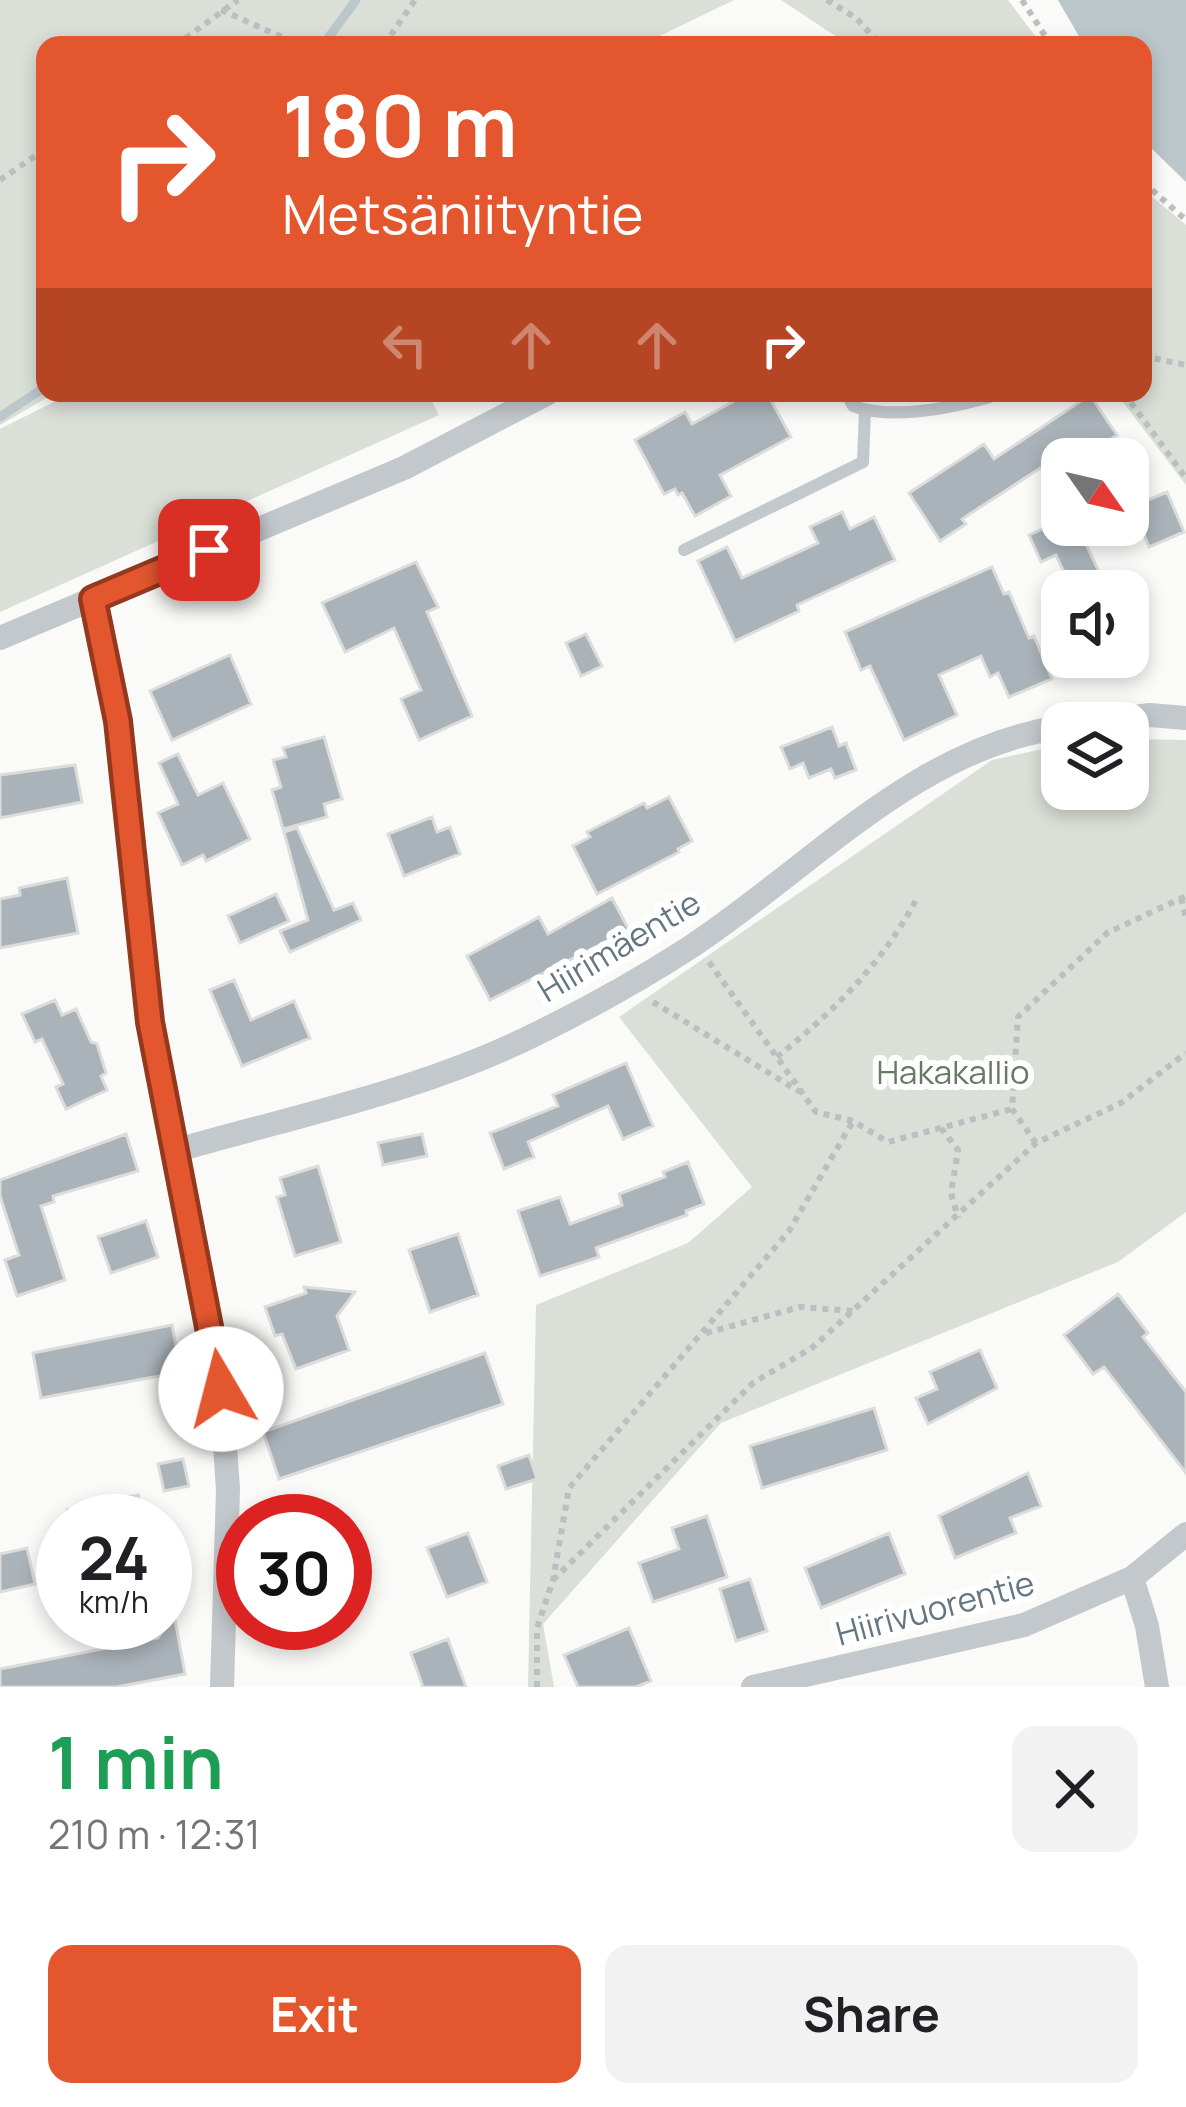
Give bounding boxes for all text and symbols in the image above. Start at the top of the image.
text: 180 m [282,67,518,182]
icon: right [84,84,240,240]
text: Metsäniityntie [282,176,643,250]
icon: left [372,312,438,378]
icon: ahead [498,312,564,378]
icon: ahead [624,312,690,378]
icon: right [750,312,816,378]
north arrow [1041,438,1149,546]
map controls [1041,438,1149,810]
pin [158,499,260,601]
icon: arrive [176,517,242,583]
button: sound [1041,570,1149,678]
button: layers [1041,702,1149,810]
street label: Hiirimäentie [529,879,709,1012]
park label: Hakakallio [877,1049,1029,1094]
position arrow [158,1326,284,1452]
speed limit sign: 30 [216,1494,372,1650]
text: 24 [78,1516,150,1598]
street label: Hiirivuorentie [831,1559,1039,1656]
text: km/h [79,1581,149,1622]
text: 1 min [48,1712,224,1811]
button: close [1012,1726,1138,1852]
text: 210 m · 12:31 [48,1807,260,1861]
button: Exit [48,1945,581,2083]
button: Share [605,1945,1138,2083]

